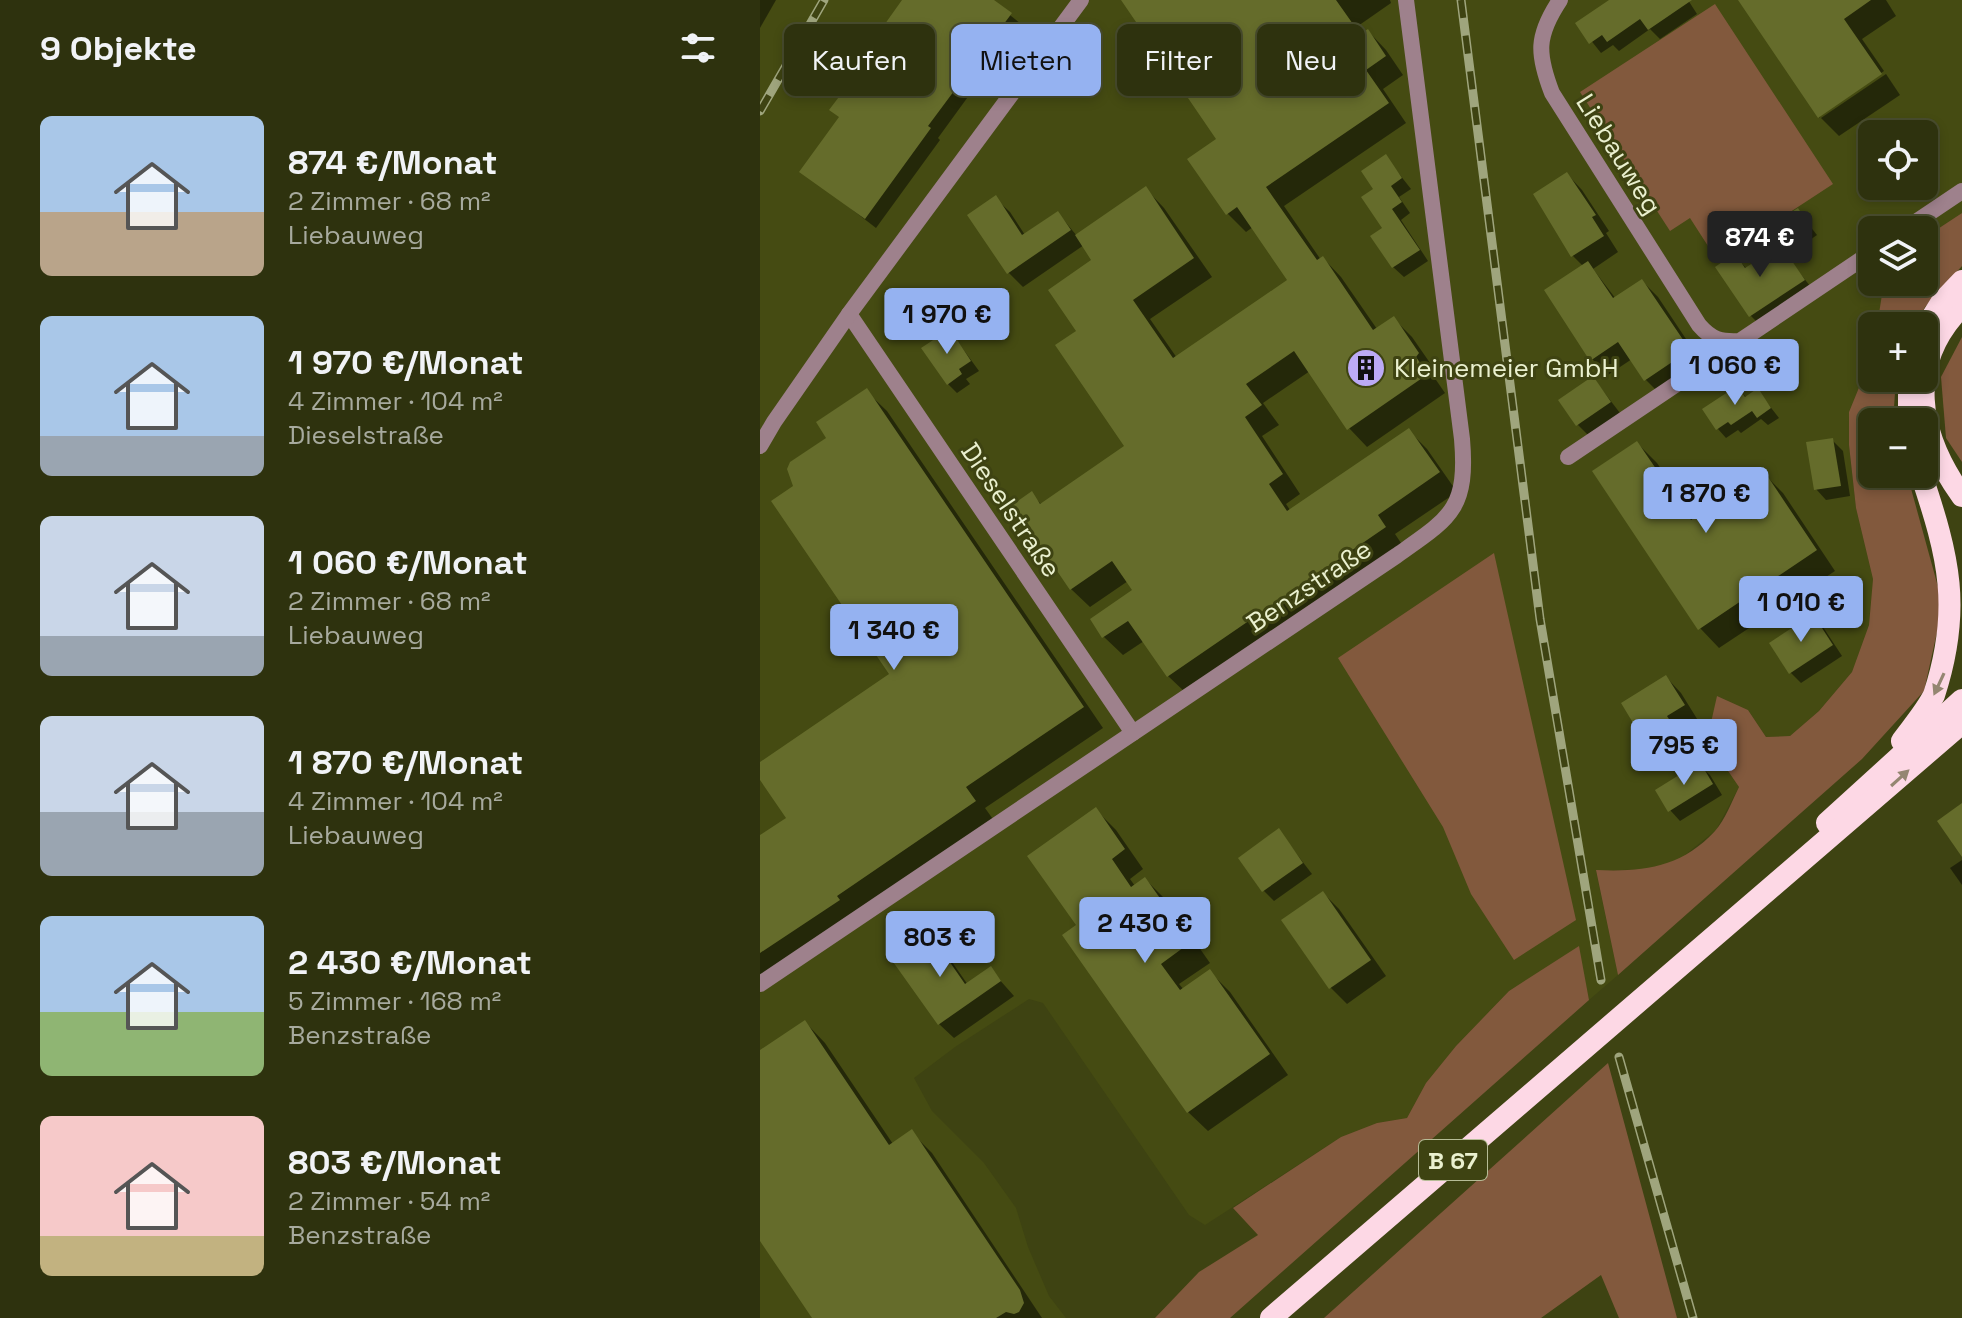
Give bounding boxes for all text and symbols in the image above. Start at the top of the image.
chip: Kaufen [784,24,935,96]
chip: Mieten [951,24,1101,96]
chip: Filter [1117,24,1241,96]
chip: Neu [1257,24,1365,96]
icon: filters [676,26,720,70]
text: 9 Objekte [40,27,197,70]
street label: Liebauweg [1569,87,1669,221]
map controls [1858,120,1938,488]
button: locate [1858,120,1938,200]
text: 874 €/Monat [288,141,498,184]
icon: home [104,148,200,244]
text: 2 Zimmer · 68 m² [288,184,491,218]
pin: 874 € [1704,211,1816,279]
button: layers [1858,216,1938,296]
text: Liebauweg [288,218,424,252]
text: 874 € [1725,220,1795,254]
pin: 1 970 € [873,288,1021,356]
text: 1 970 € [902,297,992,331]
button: + [1858,312,1938,392]
pin: 1 060 € [1661,339,1809,407]
text: 1 970 €/Monat [288,341,524,384]
building icon: Kleinemeier GmbH [1345,347,1387,389]
icon: home [104,348,200,444]
text: 1 060 € [1689,348,1781,382]
place label: Kleinemeier GmbH [1394,351,1619,385]
text: 4 Zimmer · 104 m² [288,384,503,418]
button: − [1858,408,1938,488]
text: Dieselstraße [288,418,444,452]
street label: Dieselstraße [953,436,1069,584]
pin: 1 870 € [1632,467,1780,535]
text: 1 870 € [1661,476,1751,510]
street label: Benzstraße [1240,532,1378,640]
text: 1 060 €/Monat [288,541,528,584]
icon: home [104,548,200,644]
pin: 1 010 € [1727,576,1875,644]
text: 2 Zimmer · 68 m² [288,584,491,618]
text: 1 010 € [1757,585,1845,619]
pin: 1 340 € [820,604,968,672]
text: 1 340 € [848,613,940,647]
text: Liebauweg [288,618,424,652]
one-way arrow [1932,672,1946,695]
pin: 795 € [1628,719,1740,787]
text: 795 € [1649,728,1719,762]
text: 1 870 €/Monat [288,741,523,784]
icon: home [104,748,200,844]
one-way arrow [1891,770,1910,788]
text: 4 Zimmer · 104 m² [288,784,503,818]
text: Liebauweg [288,818,424,852]
pin: 2 430 € [1071,897,1219,965]
text: 2 430 € [1097,906,1193,940]
pin: 803 € [884,911,996,979]
text: 803 € [904,920,976,954]
text: 2 430 €/Monat [288,941,532,984]
icon: home [104,948,200,1044]
text: 5 Zimmer · 168 m² [288,984,501,1018]
text: Benzstraße [288,1018,431,1052]
road number: B 67 [1419,1140,1487,1180]
text: 803 €/Monat [288,1141,502,1184]
icon: home [104,1148,200,1244]
text: 2 Zimmer · 54 m² [288,1184,490,1218]
text: Benzstraße [288,1218,431,1252]

